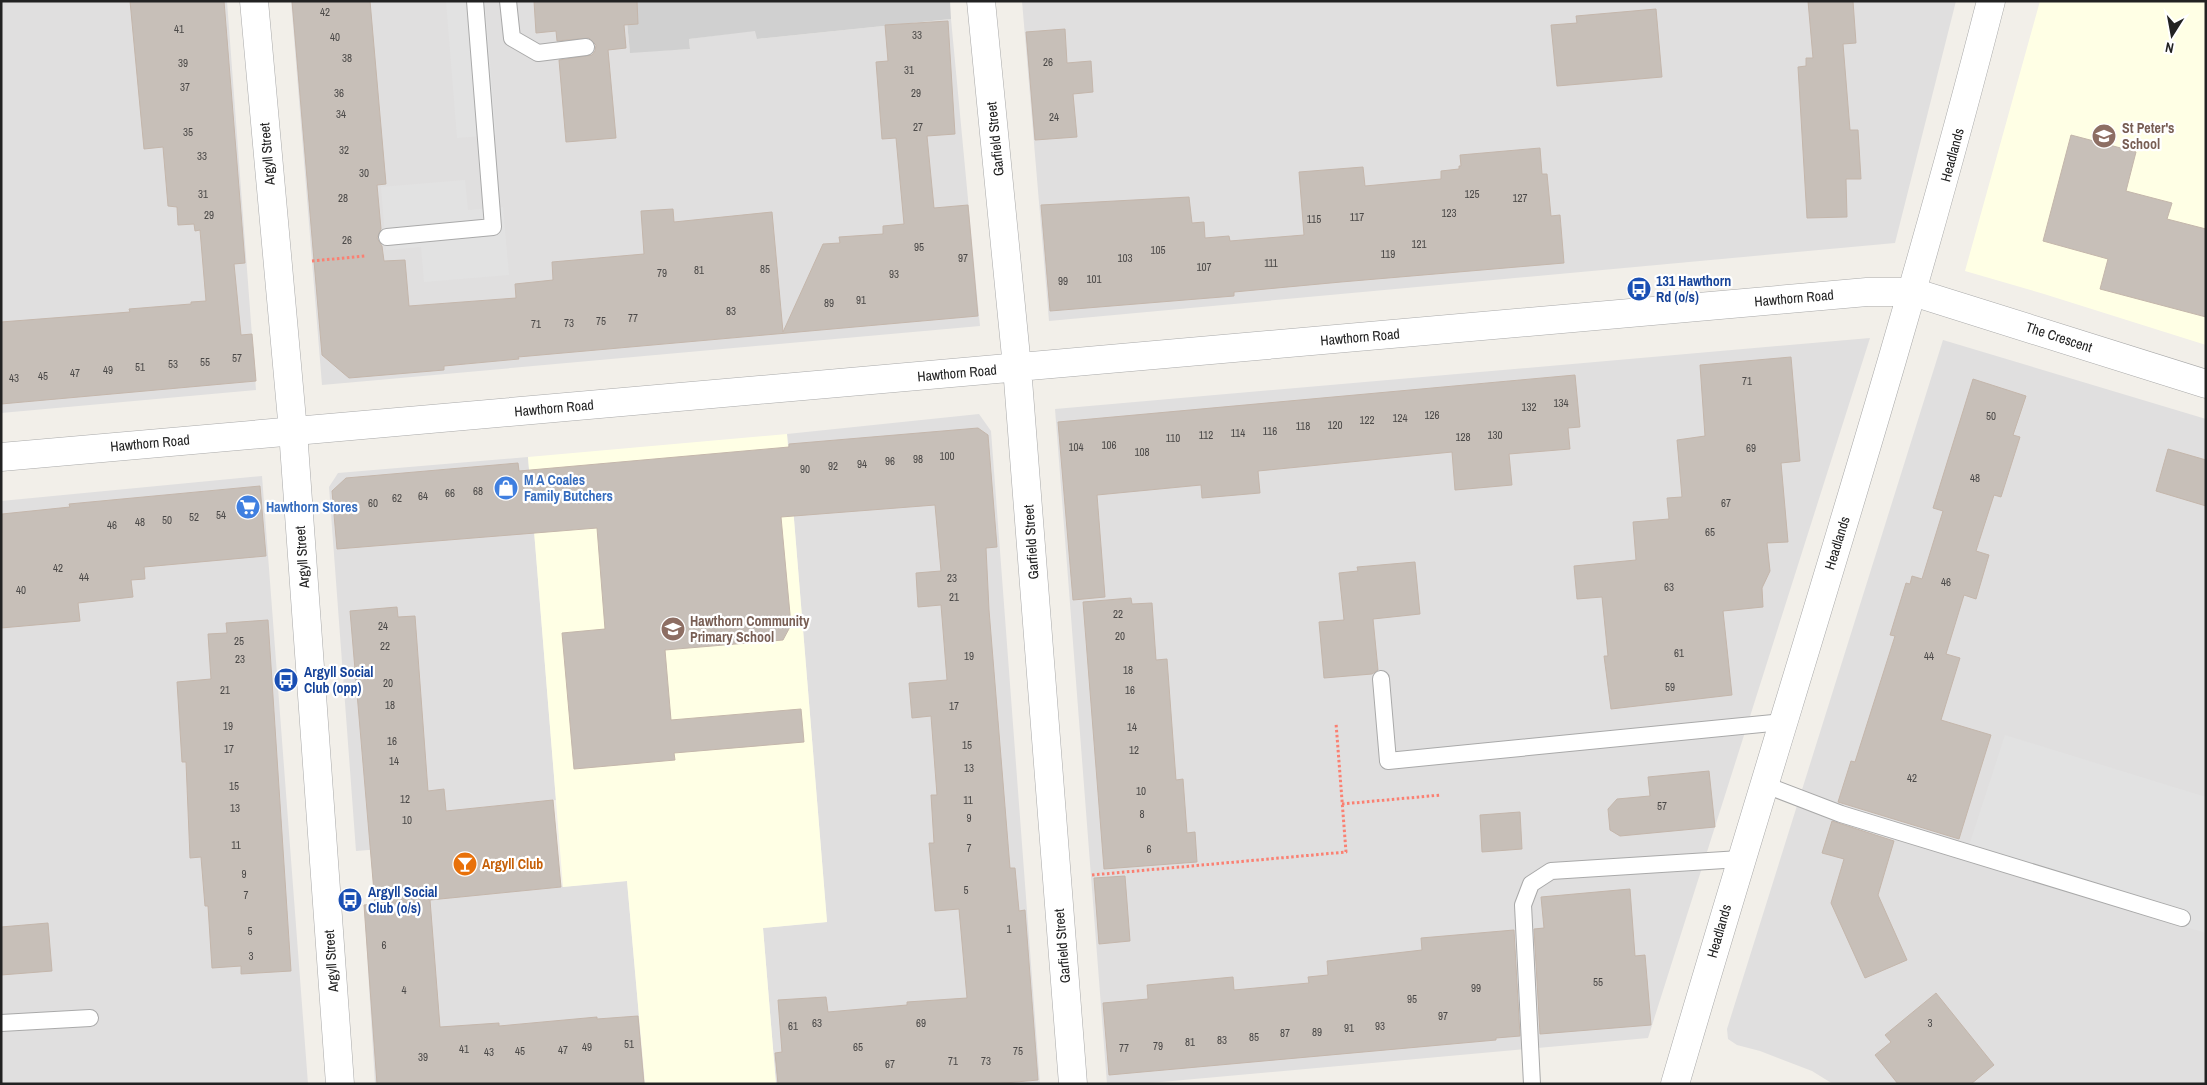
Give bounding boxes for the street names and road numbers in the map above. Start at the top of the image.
street label: Garfield Street [982,101,1008,177]
street label: Argyll Street [255,122,279,187]
street label: Headlands [1936,126,1968,184]
street label: Hawthorn Road [1753,286,1835,310]
street label: The Crescent [2023,318,2095,356]
street label: Hawthorn Road [1319,325,1401,349]
street label: Hawthorn Road [916,361,998,385]
street label: Hawthorn Road [513,396,595,420]
street label: Hawthorn Road [109,431,191,455]
street label: Garfield Street [1019,504,1043,580]
street label: Headlands [1820,514,1854,572]
street label: Argyll Street [291,525,313,590]
street label: Headlands [1703,902,1735,960]
street label: Garfield Street [1050,908,1074,984]
street label: Argyll Street [320,929,342,994]

